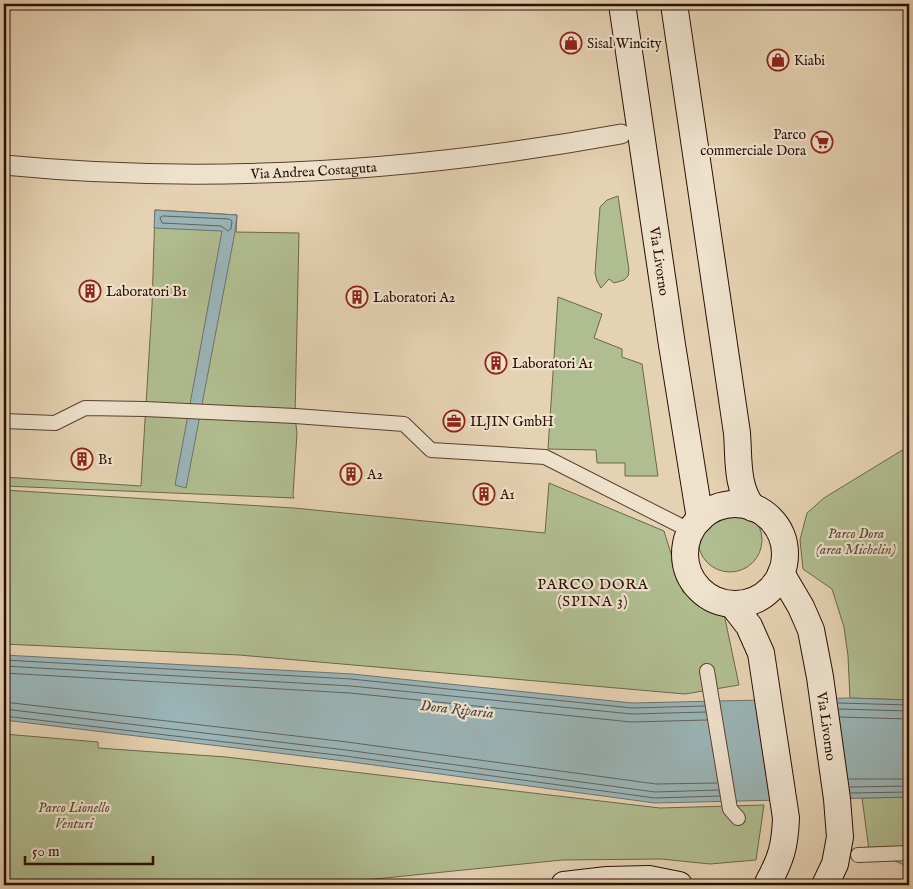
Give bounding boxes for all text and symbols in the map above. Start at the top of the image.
shop icon: Sisal Wincity [559,31,583,55]
place label: Sisal Wincity [587,35,662,53]
shop icon: Kiabi [766,48,790,72]
place label: Kiabi [794,52,825,70]
place label: Parco commerciale Dora [700,126,807,160]
supermarket icon: Parco commerciale Dora [810,130,834,154]
street label: Via Andrea Costaguta [249,159,378,183]
street label: Via Livorno [645,225,673,297]
building icon: Laboratori B1 [78,279,102,303]
place label: Laboratori B1 [106,283,187,301]
building icon: Laboratori A2 [345,285,369,309]
place label: Laboratori A2 [373,289,456,307]
building icon: Laboratori A1 [484,351,508,375]
place label: Laboratori A1 [512,355,593,373]
office icon: ILJIN GmbH [442,409,466,433]
place label: ILJIN GmbH [470,413,554,431]
building icon: B1 [70,447,94,471]
place label: B1 [98,451,112,469]
building icon: A2 [339,462,363,486]
place label: A2 [366,466,383,484]
building icon: A1 [472,482,496,506]
place label: A1 [499,486,515,504]
park label: Parco Dora (area Michelin) [816,525,896,559]
district label: PARCO DORA (SPINA 3) [537,575,649,611]
street label: Via Livorno [812,690,840,762]
water label: Dora Riparia [419,696,495,723]
park label: Parco Lionello Venturi [38,799,110,833]
scale bar [25,834,152,866]
text: 50 m [32,842,60,861]

